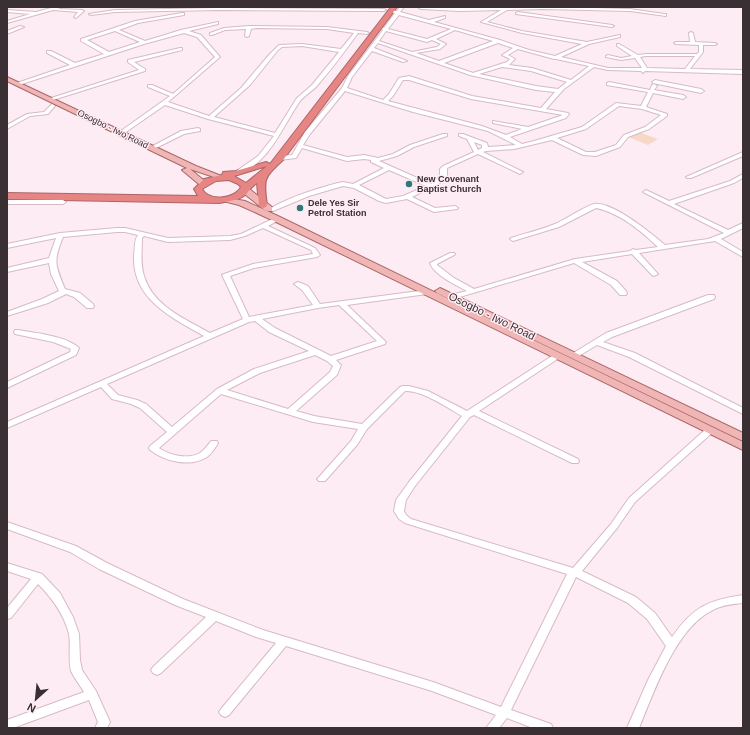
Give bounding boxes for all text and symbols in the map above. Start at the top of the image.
street label: Osogbo - Iwo Road [76,108,150,150]
place label: New Covenant Baptist Church [417,174,482,194]
marker: New Covenant Baptist Church [404,179,414,189]
place label: Dele Yes Sir Petrol Station [308,198,367,218]
marker: Dele Yes Sir Petrol Station [295,203,305,213]
street label: Osogbo - Iwo Road [447,290,537,342]
north arrow [16,679,56,719]
text: N [25,701,38,715]

